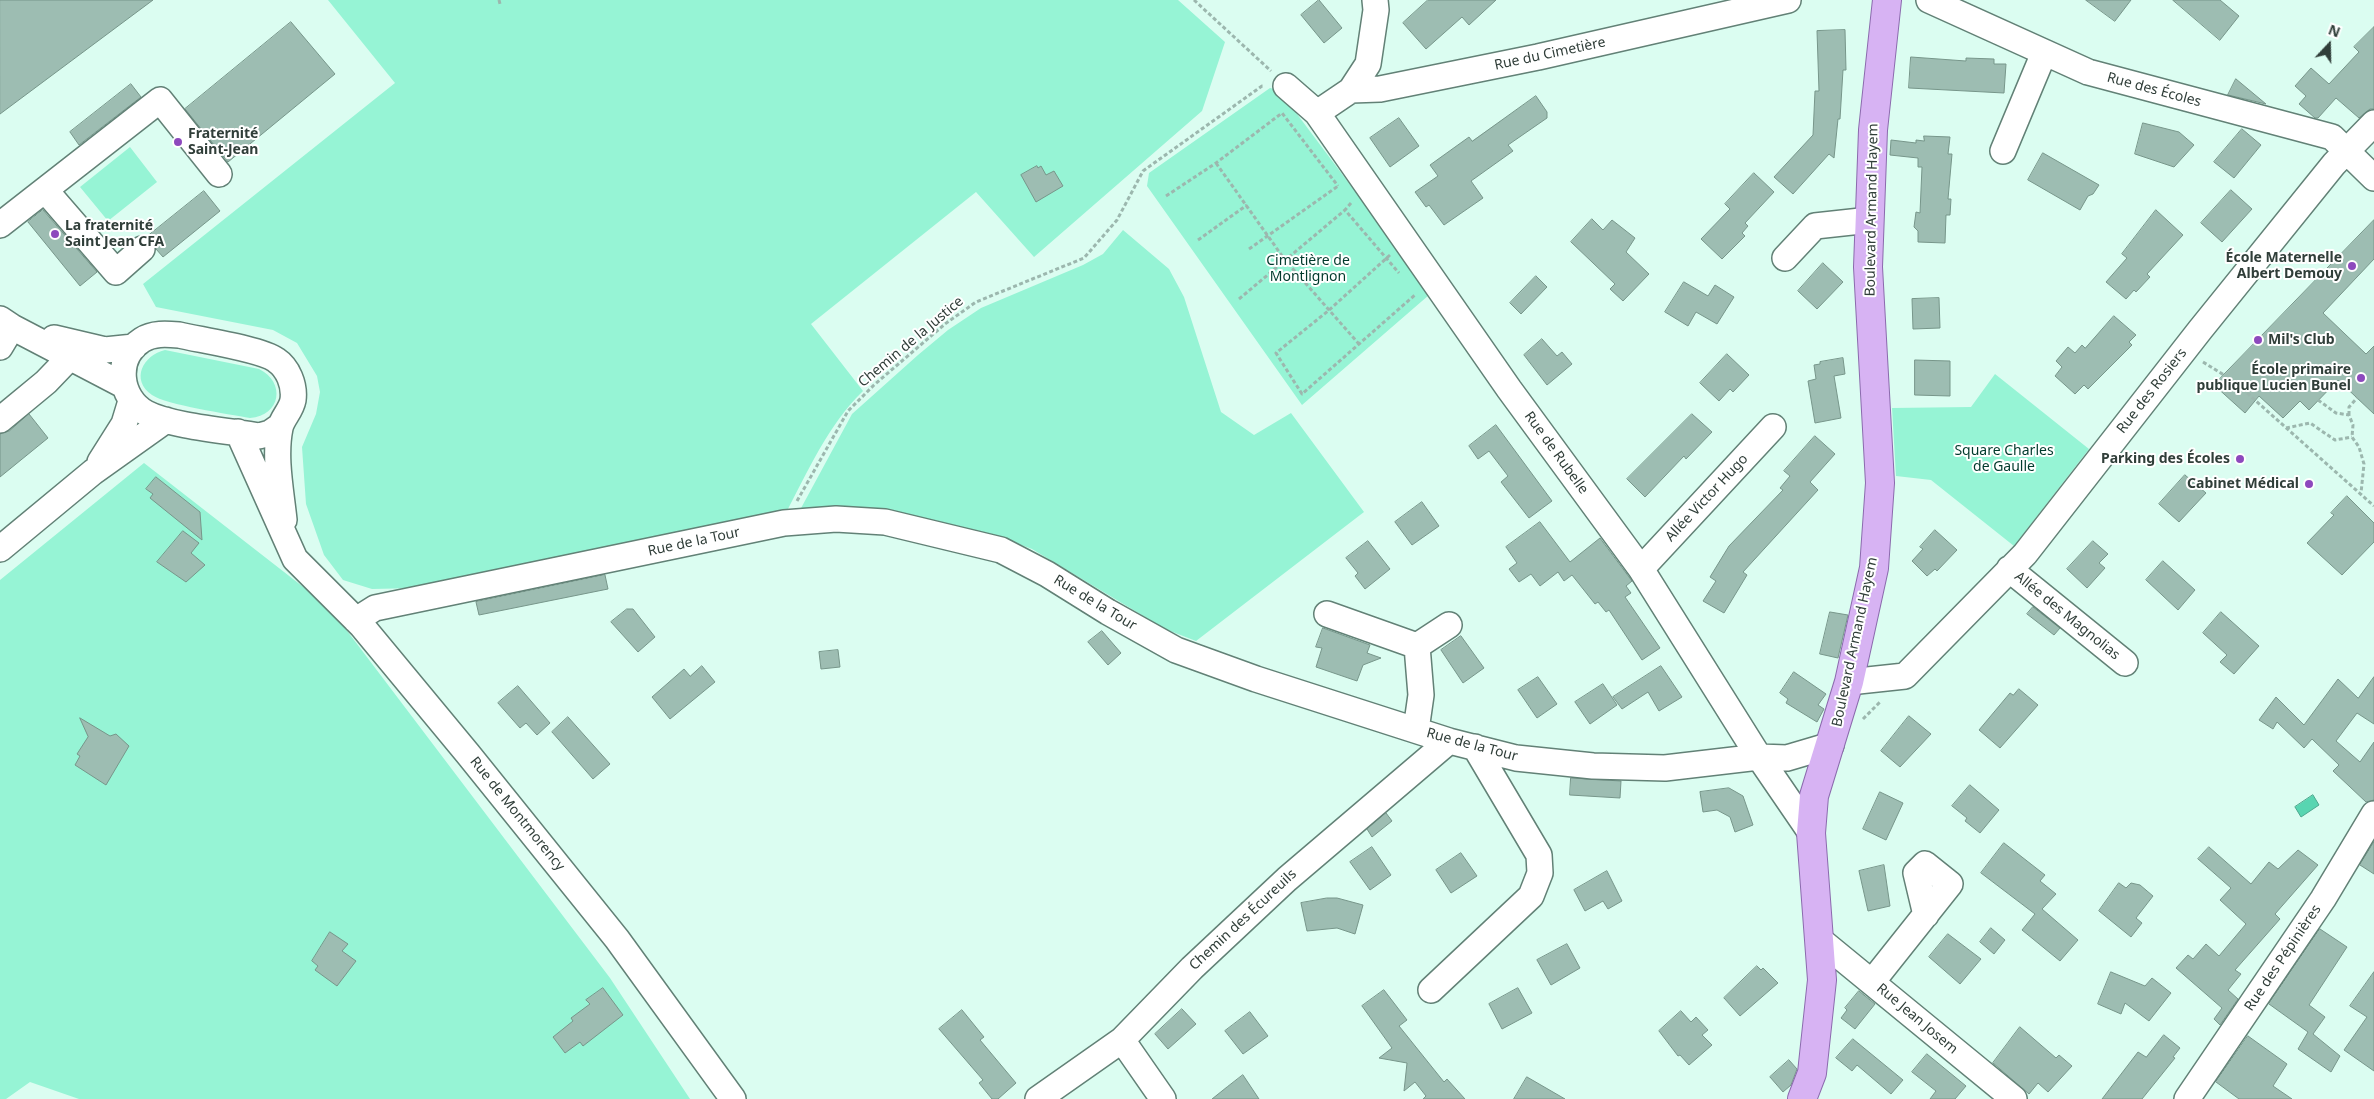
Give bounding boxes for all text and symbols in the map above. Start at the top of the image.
north arrow [2304,20,2354,70]
text: N [2326,20,2343,41]
street label: Rue du Cimetière [1493,34,1607,74]
street label: Rue des Écoles [2105,69,2203,111]
street label: Boulevard Armand Hayem [1862,123,1882,297]
place label: Fraternité Saint-Jean [188,126,258,158]
marker: Fraternité Saint-Jean [172,136,184,148]
place label: La fraternité Saint Jean CFA [65,218,164,250]
marker: La fraternité Saint Jean CFA [49,228,61,240]
place label: École Maternelle Albert Demouy [2226,250,2342,282]
park label: Cimetière de Montlignon [1266,253,1350,286]
marker: École Maternelle Albert Demouy [2346,260,2358,272]
street label: Chemin de la Justice [855,293,967,391]
place label: Mil's Club [2268,332,2335,348]
marker: Mil's Club [2252,334,2264,346]
street label: Rue des Rosiers [2113,345,2191,437]
place label: École primaire publique Lucien Bunel [2196,362,2351,394]
marker: École primaire publique Lucien Bunel [2355,372,2367,384]
street label: Rue de Rubelle [1520,408,1592,498]
park label: Square Charles de Gaulle [1954,443,2054,476]
street label: Allée Victor Hugo [1662,451,1752,545]
place label: Parking des Écoles [2101,451,2230,467]
marker: Parking des Écoles [2234,453,2246,465]
place label: Cabinet Médical [2187,476,2299,492]
marker: Cabinet Médical [2303,478,2315,490]
street label: Rue de la Tour [646,524,742,560]
street label: Boulevard Armand Hayem [1829,556,1881,728]
street label: Allée des Magnolias [2011,568,2123,664]
street label: Rue de la Tour [1050,572,1140,634]
street label: Rue de la Tour [1424,725,1520,765]
street label: Rue de Montmorency [466,754,568,874]
street label: Chemin des Écureuils [1186,866,1300,974]
street label: Rue des Pépinières [2241,902,2325,1014]
street label: Rue Jean Josem [1873,980,1961,1058]

